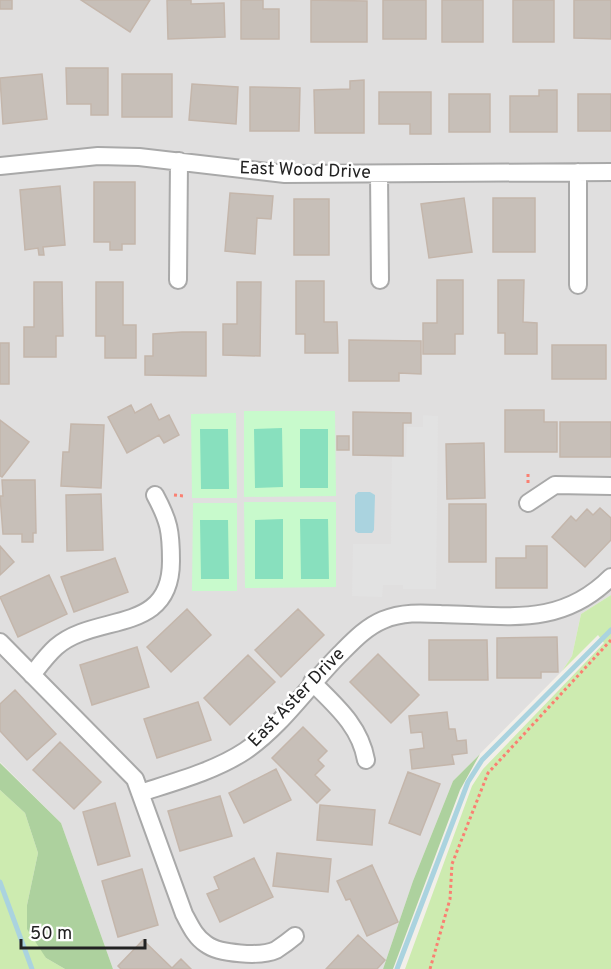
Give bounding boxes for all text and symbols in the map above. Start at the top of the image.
street label: East Wood Drive [239,157,371,185]
street label: East Aster Drive [244,643,350,753]
scale bar [21,912,146,950]
text: 50 m [30,923,72,946]

